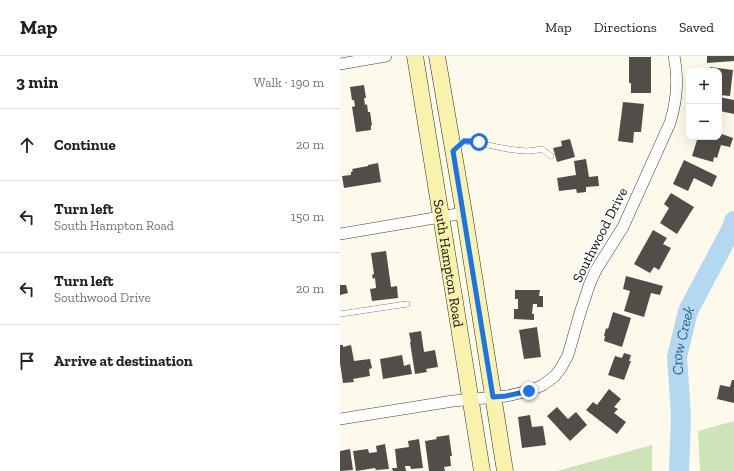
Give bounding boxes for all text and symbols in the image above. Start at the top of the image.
text: Map [20,16,57,39]
text: Map [545,19,572,36]
text: Directions [594,19,657,36]
text: Saved [679,19,714,36]
map controls [686,68,722,140]
button: + [686,68,722,104]
text: 3 min [16,72,58,92]
text: Walk · 190 m [254,75,324,90]
button: − [686,104,722,140]
route start [470,133,488,151]
icon: ahead [16,134,38,156]
text: Continue [54,136,116,154]
text: 20 m [296,137,324,152]
street label: Southwood Drive [569,184,631,285]
street label: South Hampton Road [430,198,467,329]
text: Turn left [54,200,114,218]
icon: left [16,206,38,228]
text: 150 m [291,209,324,224]
text: South Hampton Road [54,218,174,233]
text: Turn left [54,272,114,290]
icon: left [16,278,38,300]
text: 20 m [296,281,324,296]
text: Southwood Drive [54,290,151,305]
water label: Crow Creek [668,303,698,376]
icon: arrive [16,350,38,372]
text: Arrive at destination [54,352,193,370]
route end [520,382,538,400]

